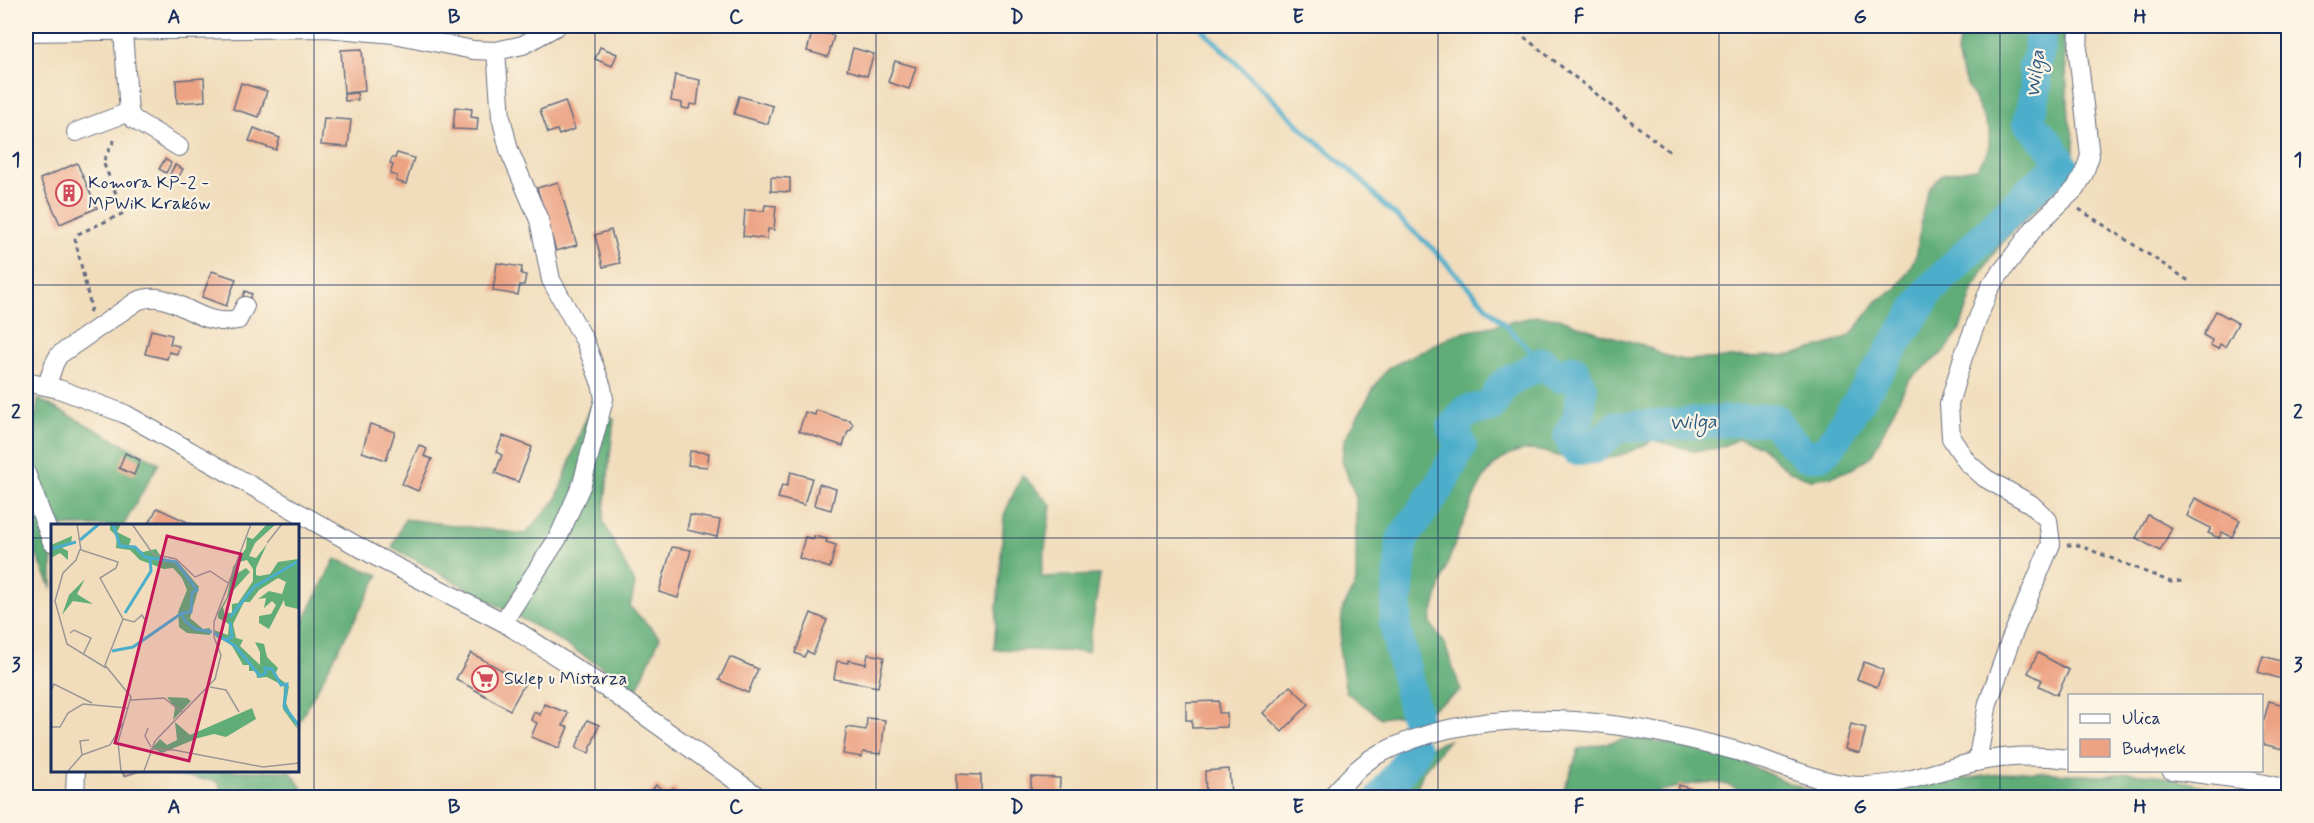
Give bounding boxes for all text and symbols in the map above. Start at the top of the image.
text: A [167,4,181,31]
text: B [448,4,461,31]
text: C [729,4,744,31]
text: D [1010,4,1024,31]
text: E [1292,4,1304,31]
text: F [1574,4,1585,31]
text: G [1853,4,1867,31]
text: H [2133,4,2147,31]
water label: Wilga [2020,49,2054,99]
text: 1 [12,147,20,174]
text: 1 [2294,147,2302,174]
place label: Komora KP-2 - MPWiK Kraków [88,171,210,216]
building icon: Komora KP-2 - MPWiK Kraków [54,178,84,208]
text: 2 [11,399,21,426]
text: 2 [2293,399,2303,426]
water label: Wilga [1669,408,1718,440]
inset map [51,524,298,772]
text: 3 [11,652,21,679]
text: 3 [2293,652,2303,679]
supermarket icon: Sklep u Mistarza [470,664,500,694]
place label: Sklep u Mistarza [504,667,627,691]
legend [2068,694,2263,772]
text: Ulica [2122,707,2161,731]
text: Budynek [2122,737,2186,761]
text: A [167,794,181,821]
text: B [448,794,461,821]
text: C [729,794,744,821]
text: D [1010,794,1024,821]
text: E [1292,794,1304,821]
text: F [1574,794,1585,821]
text: G [1853,794,1867,821]
text: H [2133,794,2147,821]

